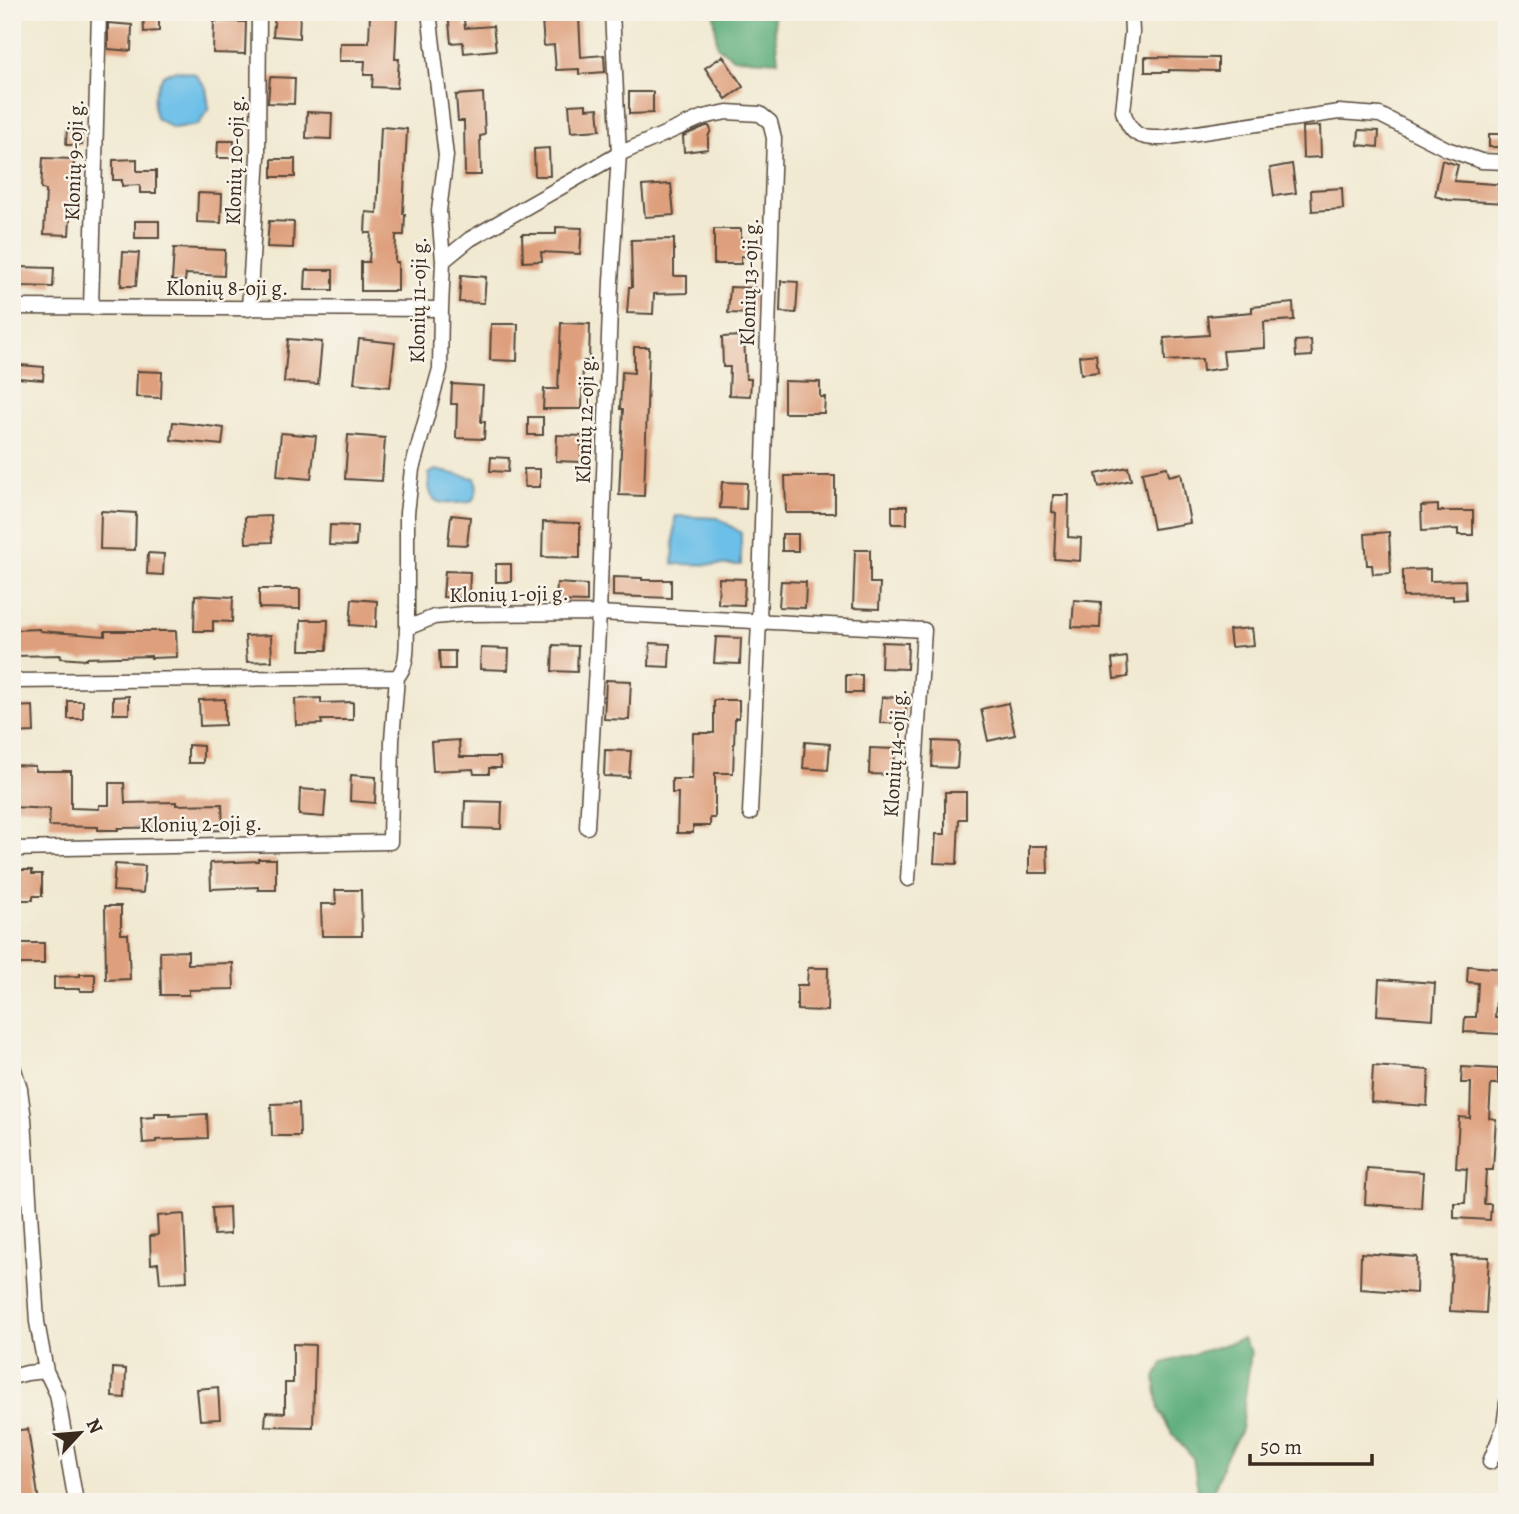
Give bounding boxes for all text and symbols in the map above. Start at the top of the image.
street label: Klonių 10-oji g. [219,94,251,226]
street label: Klonių 9-oji g. [58,99,90,221]
street label: Klonių 13-oji g. [733,217,765,347]
street label: Klonių 11-oji g. [403,236,433,364]
street label: Klonių 8-oji g. [166,274,288,302]
street label: Klonių 12-oji g. [569,354,601,484]
street label: Klonių 1-oji g. [449,579,569,609]
street label: Klonių 14-oji g. [877,688,913,818]
street label: Klonių 2-oji g. [140,809,262,839]
north arrow [46,1398,116,1468]
text: N [80,1414,109,1438]
scale bar [1250,1423,1372,1467]
text: 50 m [1260,1433,1302,1461]

